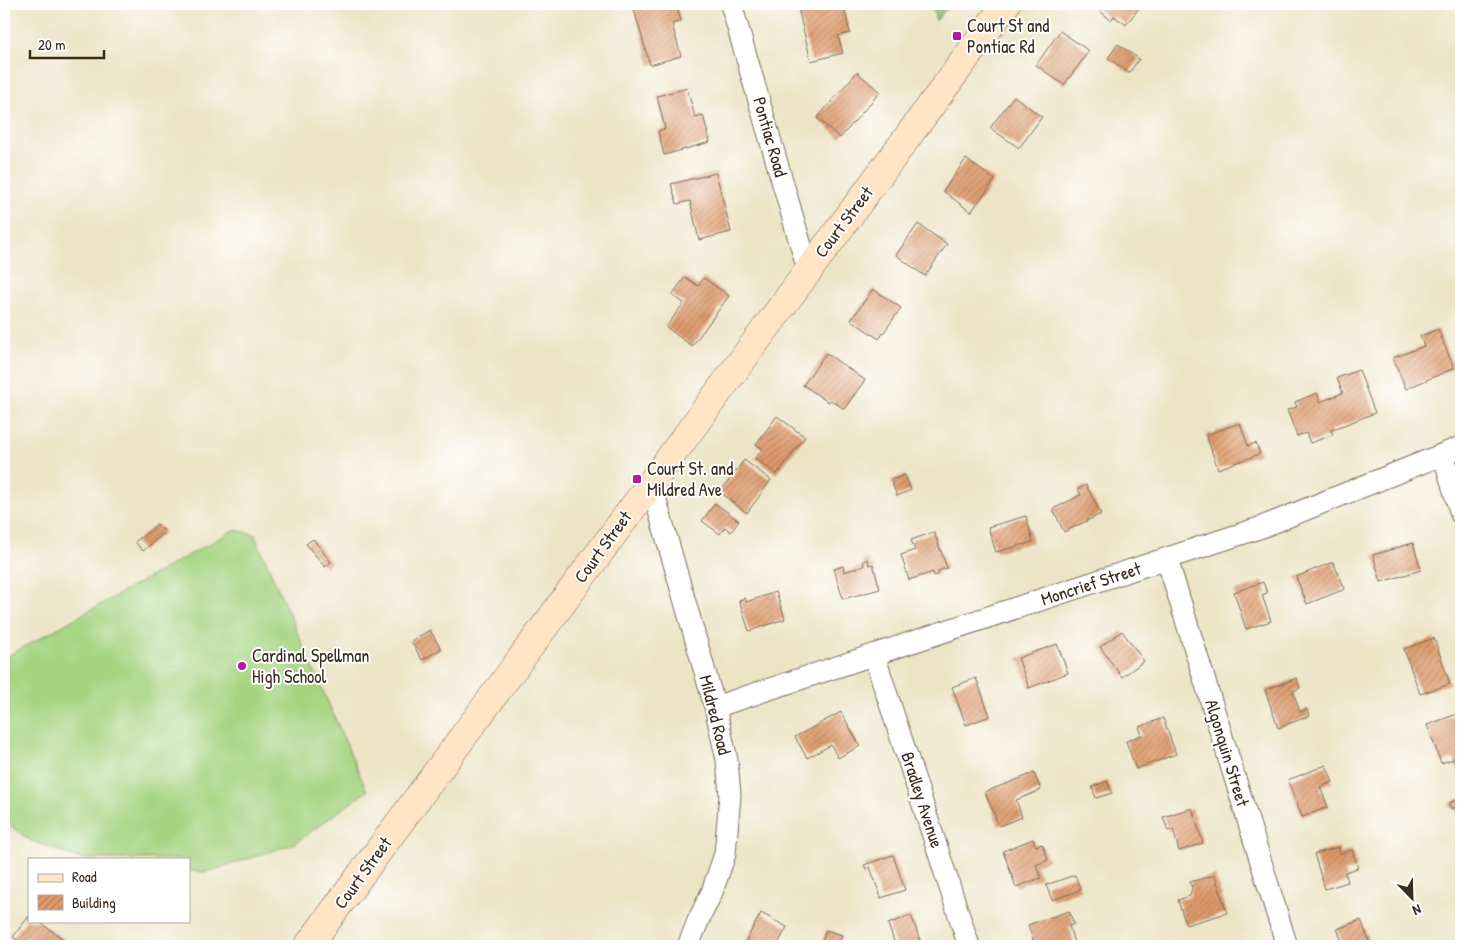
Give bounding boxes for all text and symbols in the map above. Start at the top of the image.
place label: Court St and Pontiac Rd [967,13,1049,59]
scale bar [30,28,104,60]
marker: Court St and Pontiac Rd [951,30,963,42]
text: 20 m [38,34,65,55]
street label: Pontiac Road [747,94,794,180]
street label: Court Street [808,180,879,263]
place label: Court St. and Mildred Ave [647,456,733,502]
marker: Court St. and Mildred Ave [631,473,643,485]
street label: Court Street [568,505,638,588]
street label: Moncrief Street [1038,555,1145,611]
place label: Cardinal Spellman High School [252,643,369,689]
marker: Cardinal Spellman High School [236,660,248,672]
street label: Mildred Road [694,672,737,757]
street label: Algonquin Street [1199,696,1256,810]
street label: Bradley Avenue [895,749,950,851]
street label: Court Street [328,831,398,914]
legend [28,858,190,922]
text: Road [72,866,97,887]
north arrow [1388,872,1438,922]
text: Building [72,892,116,913]
text: N [1410,900,1424,921]

